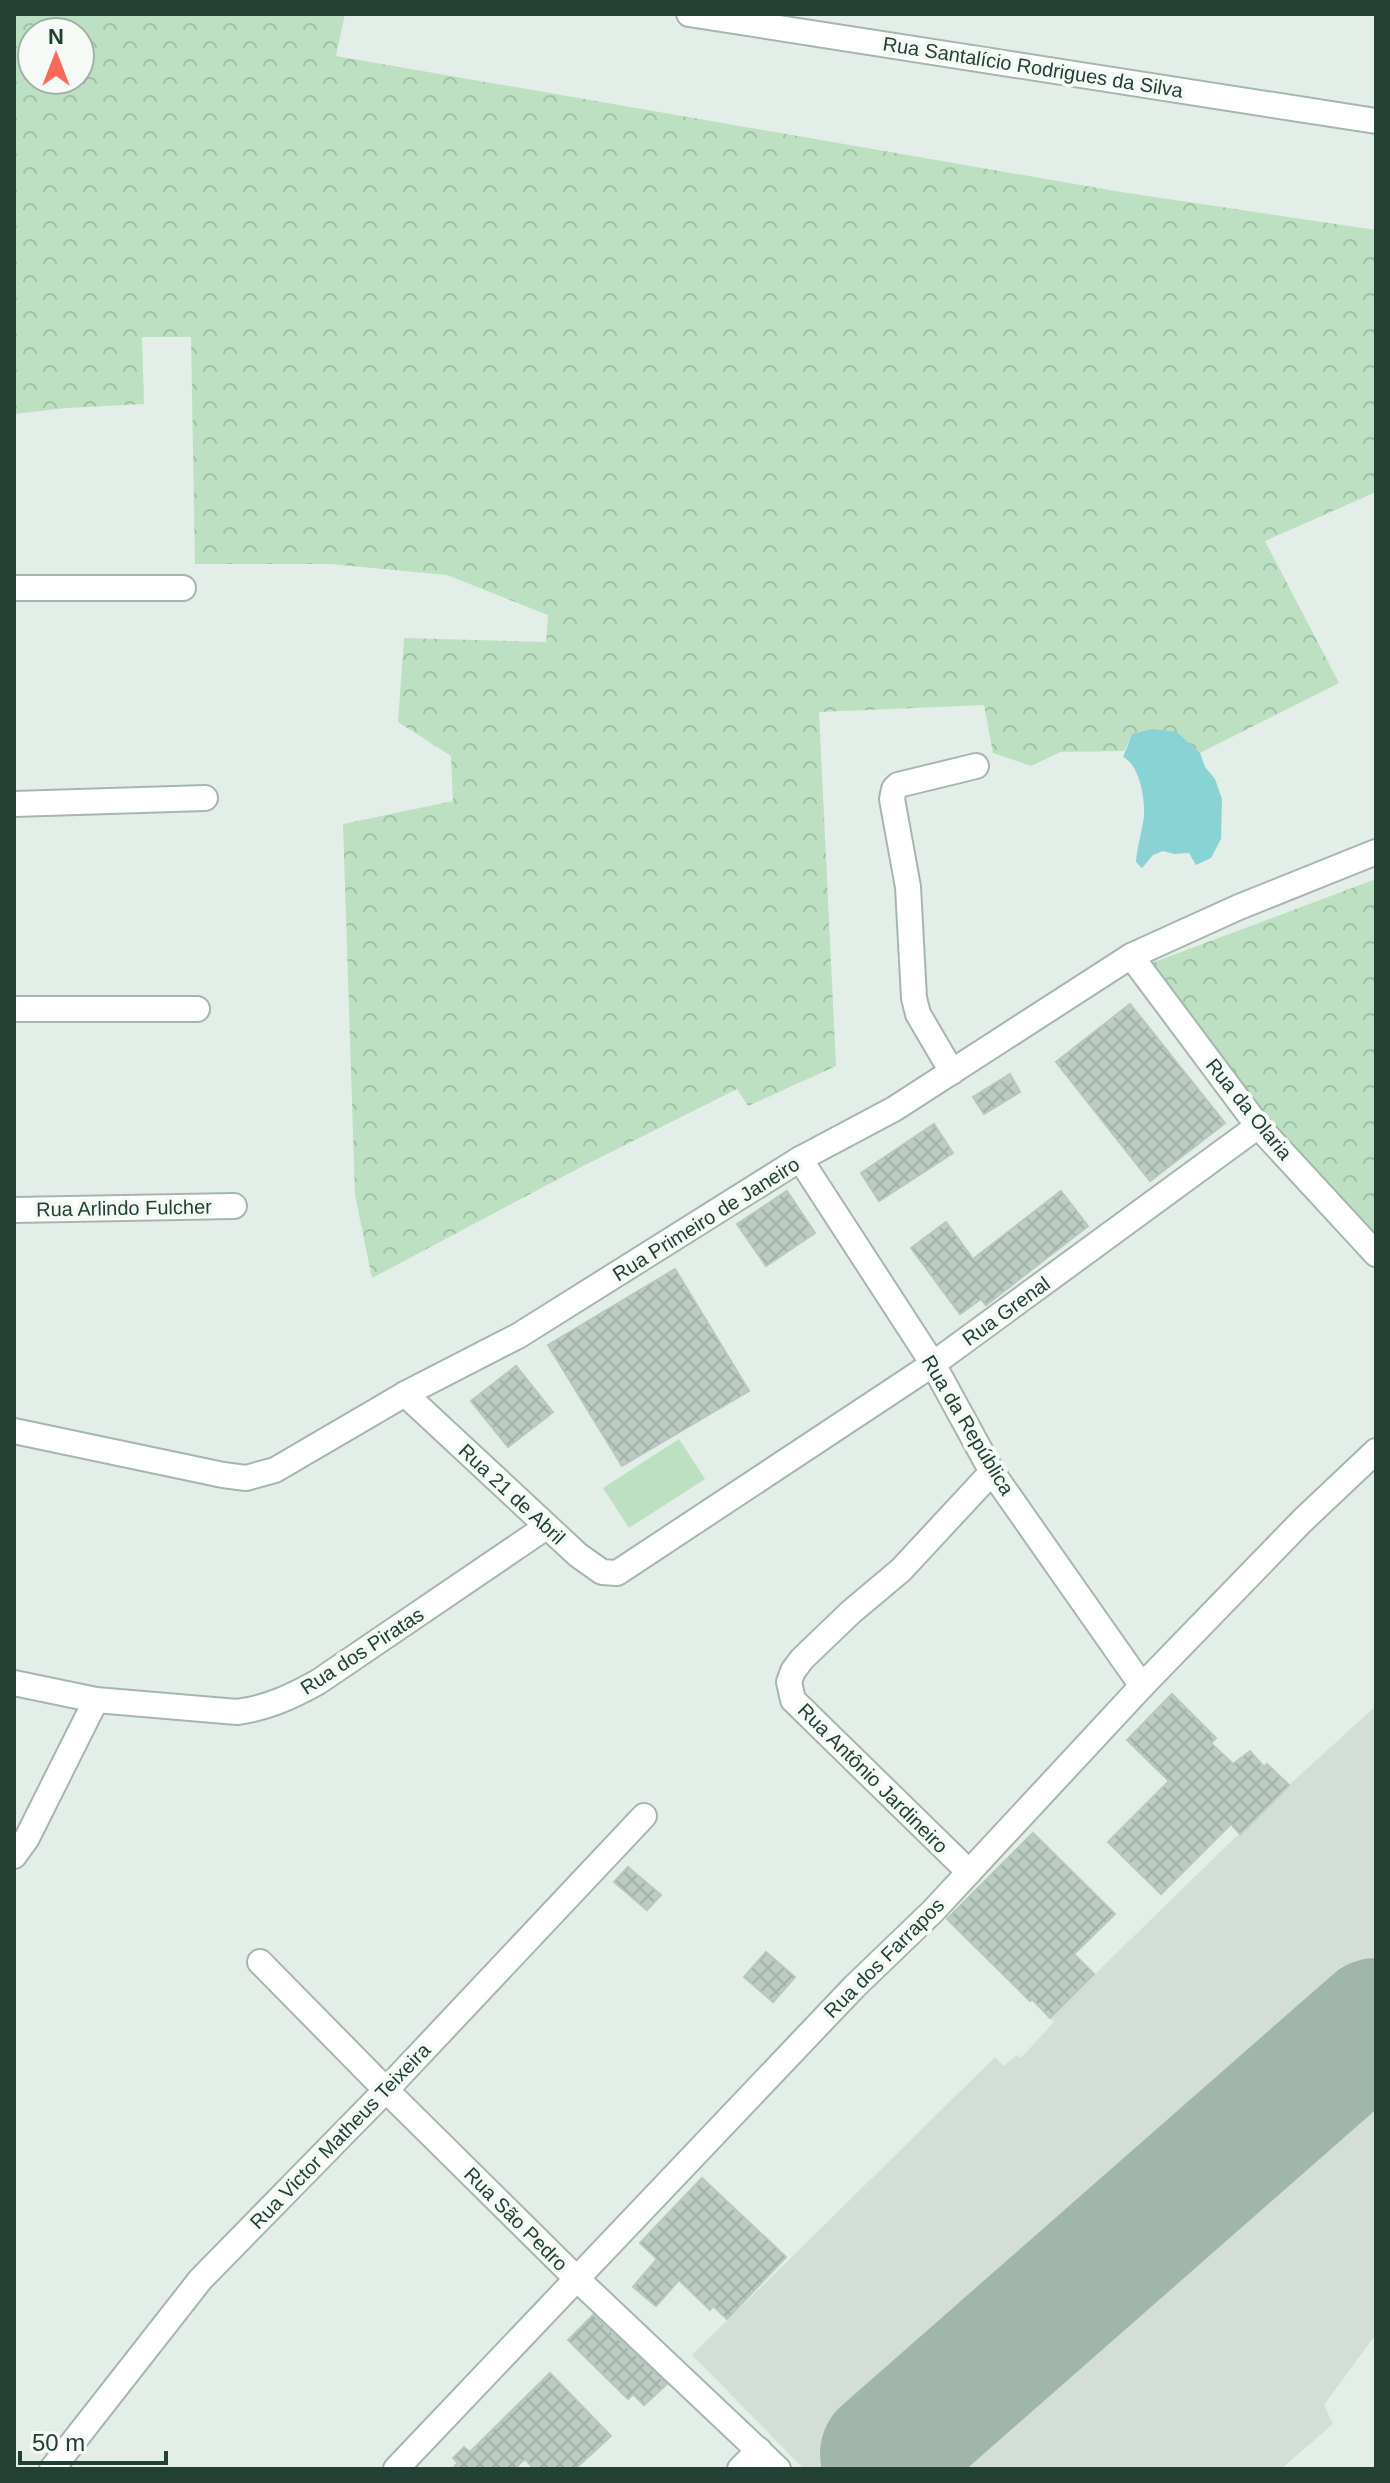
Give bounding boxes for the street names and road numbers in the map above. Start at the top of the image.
street label: Rua Santalício Rodrigues da Silva [881,32,1185,102]
street label: Rua da Olaria [1202,1054,1297,1165]
street label: Rua Primeiro de Janeiro [609,1153,803,1285]
street label: Rua Arlindo Fulcher [36,1195,212,1221]
street label: Rua Grenal [958,1272,1054,1350]
street label: Rua da República [918,1351,1019,1500]
street label: Rua 21 de Abril [454,1439,570,1549]
street label: Rua dos Piratas [296,1603,428,1699]
street label: Rua Antônio Jardineiro [794,1699,952,1857]
street label: Rua dos Farrapos [820,1894,948,2022]
street label: Rua Victor Matheus Teixeira [245,2038,435,2233]
street label: Rua São Pedro [460,2163,572,2275]

